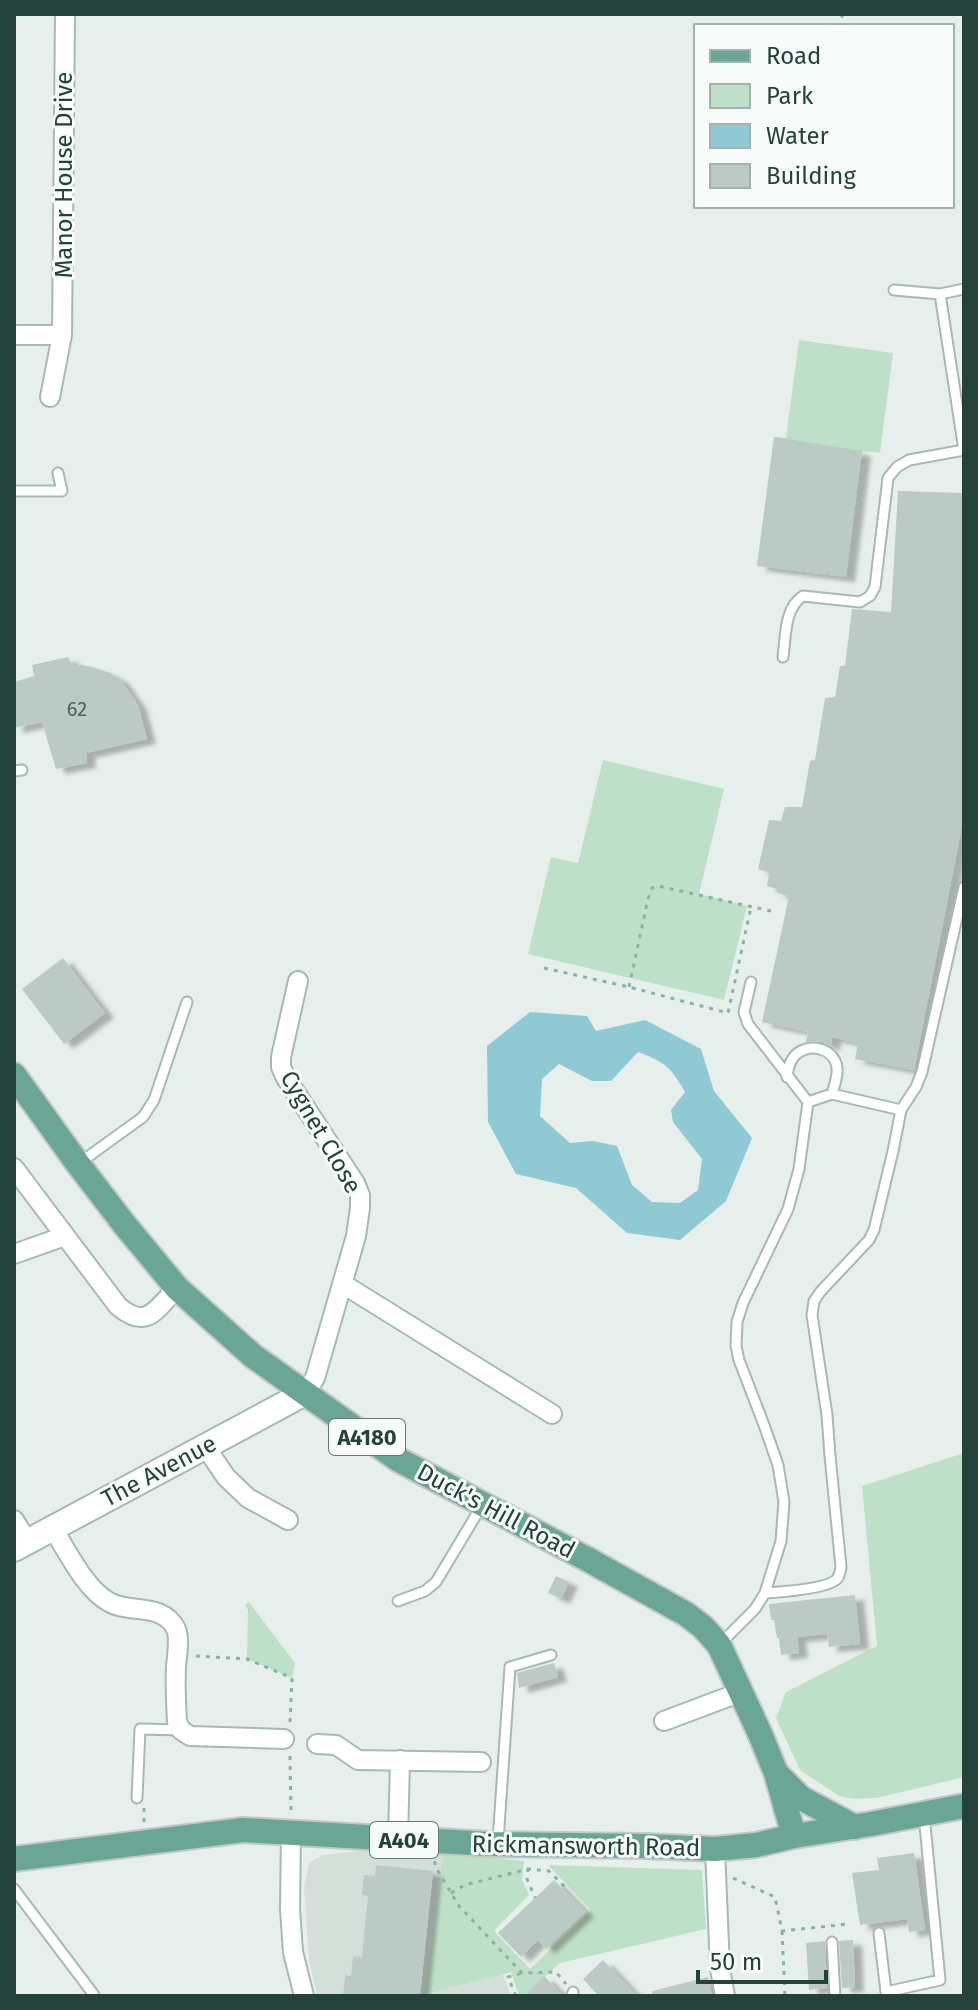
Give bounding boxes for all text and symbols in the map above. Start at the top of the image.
legend [694,24,954,208]
text: Road [766,42,821,70]
street label: Manor House Drive [50,72,78,278]
text: Park [766,82,814,110]
text: Water [766,122,830,150]
text: Building [766,162,856,190]
house number: 62 [67,697,87,721]
street label: Cygnet Close [275,1066,367,1198]
road number: A4180 [329,1419,405,1455]
street label: The Avenue [97,1429,221,1513]
street label: Duck's Hill Road [412,1458,580,1564]
road number: A404 [370,1822,438,1858]
street label: Rickmansworth Road [471,1830,701,1862]
scale bar [698,1934,826,1984]
text: 50 m [710,1948,762,1976]

